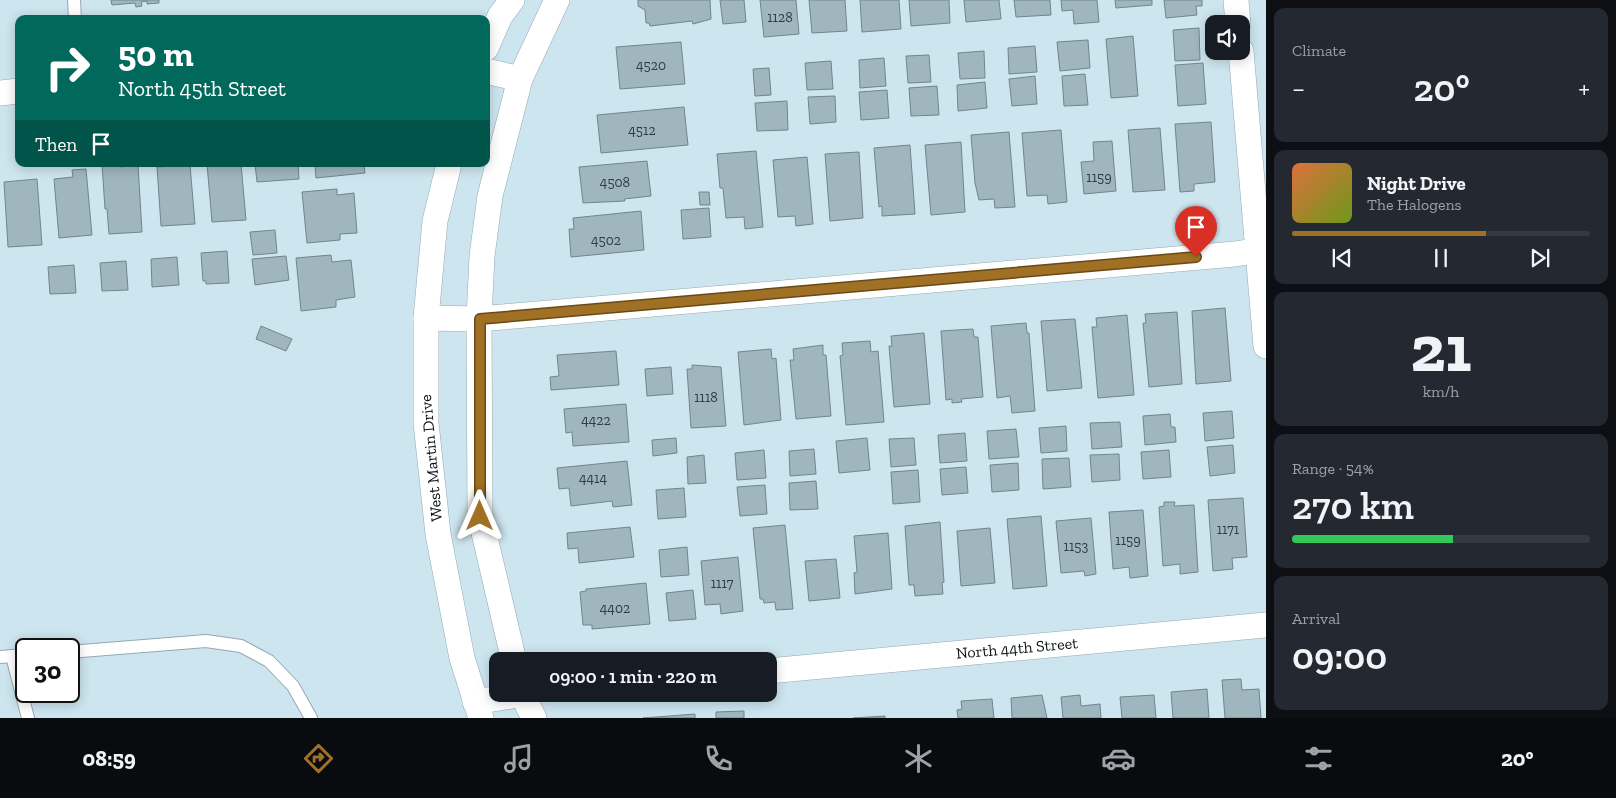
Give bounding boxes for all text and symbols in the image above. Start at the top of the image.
house number: 1128 [767,9,793,26]
map controls [1205,15,1250,60]
button: sound [1205,15,1250,60]
text: 50 m [118,33,194,75]
icon: right [35,35,100,100]
text: Climate [1292,41,1346,60]
house number: 4520 [636,57,666,74]
text: 20° [1414,65,1470,111]
text: − [1292,72,1305,105]
text: + [1578,72,1590,105]
text: North 45th Street [118,75,286,102]
house number: 4512 [628,122,656,139]
icon: arrive [87,130,115,158]
text: Then [35,133,77,156]
house number: 1159 [1086,169,1112,186]
text: Night Drive [1367,172,1466,195]
house number: 4508 [600,174,630,191]
text: The Halogens [1367,195,1462,214]
pin [1175,206,1217,257]
icon: arrive [1182,213,1210,241]
house number: 4502 [591,232,621,249]
icon: previous [1328,244,1356,272]
icon: pause [1427,244,1455,272]
icon: next [1526,244,1554,272]
text: 21 [1410,310,1472,388]
text: km/h [1423,382,1459,401]
house number: 1118 [694,389,718,406]
street label: West Martin Drive [416,394,446,522]
house number: 4422 [581,412,611,429]
text: Range · 54% [1292,459,1374,478]
house number: 4414 [579,470,607,487]
text: 270 km [1292,483,1414,529]
position arrow [453,489,505,541]
house number: 1171 [1217,521,1240,538]
house number: 1159 [1115,532,1141,549]
house number: 1153 [1064,538,1089,555]
house number: 1117 [711,575,734,592]
house number: 4402 [600,600,630,617]
text: Arrival [1292,609,1340,628]
street label: North 44th Street [955,633,1079,663]
text: 09:00 [1292,633,1387,679]
speed limit sign: 30 [15,638,80,703]
text: 09:00 · 1 min · 220 m [549,665,717,688]
icon: directions [301,741,336,776]
icon: music [501,741,536,776]
icon: phone [701,741,736,776]
icon: climate [901,741,936,776]
icon: car [1101,741,1136,776]
icon: filters [1301,741,1336,776]
text: 08:59 [83,745,136,772]
text: 20° [1501,745,1533,772]

